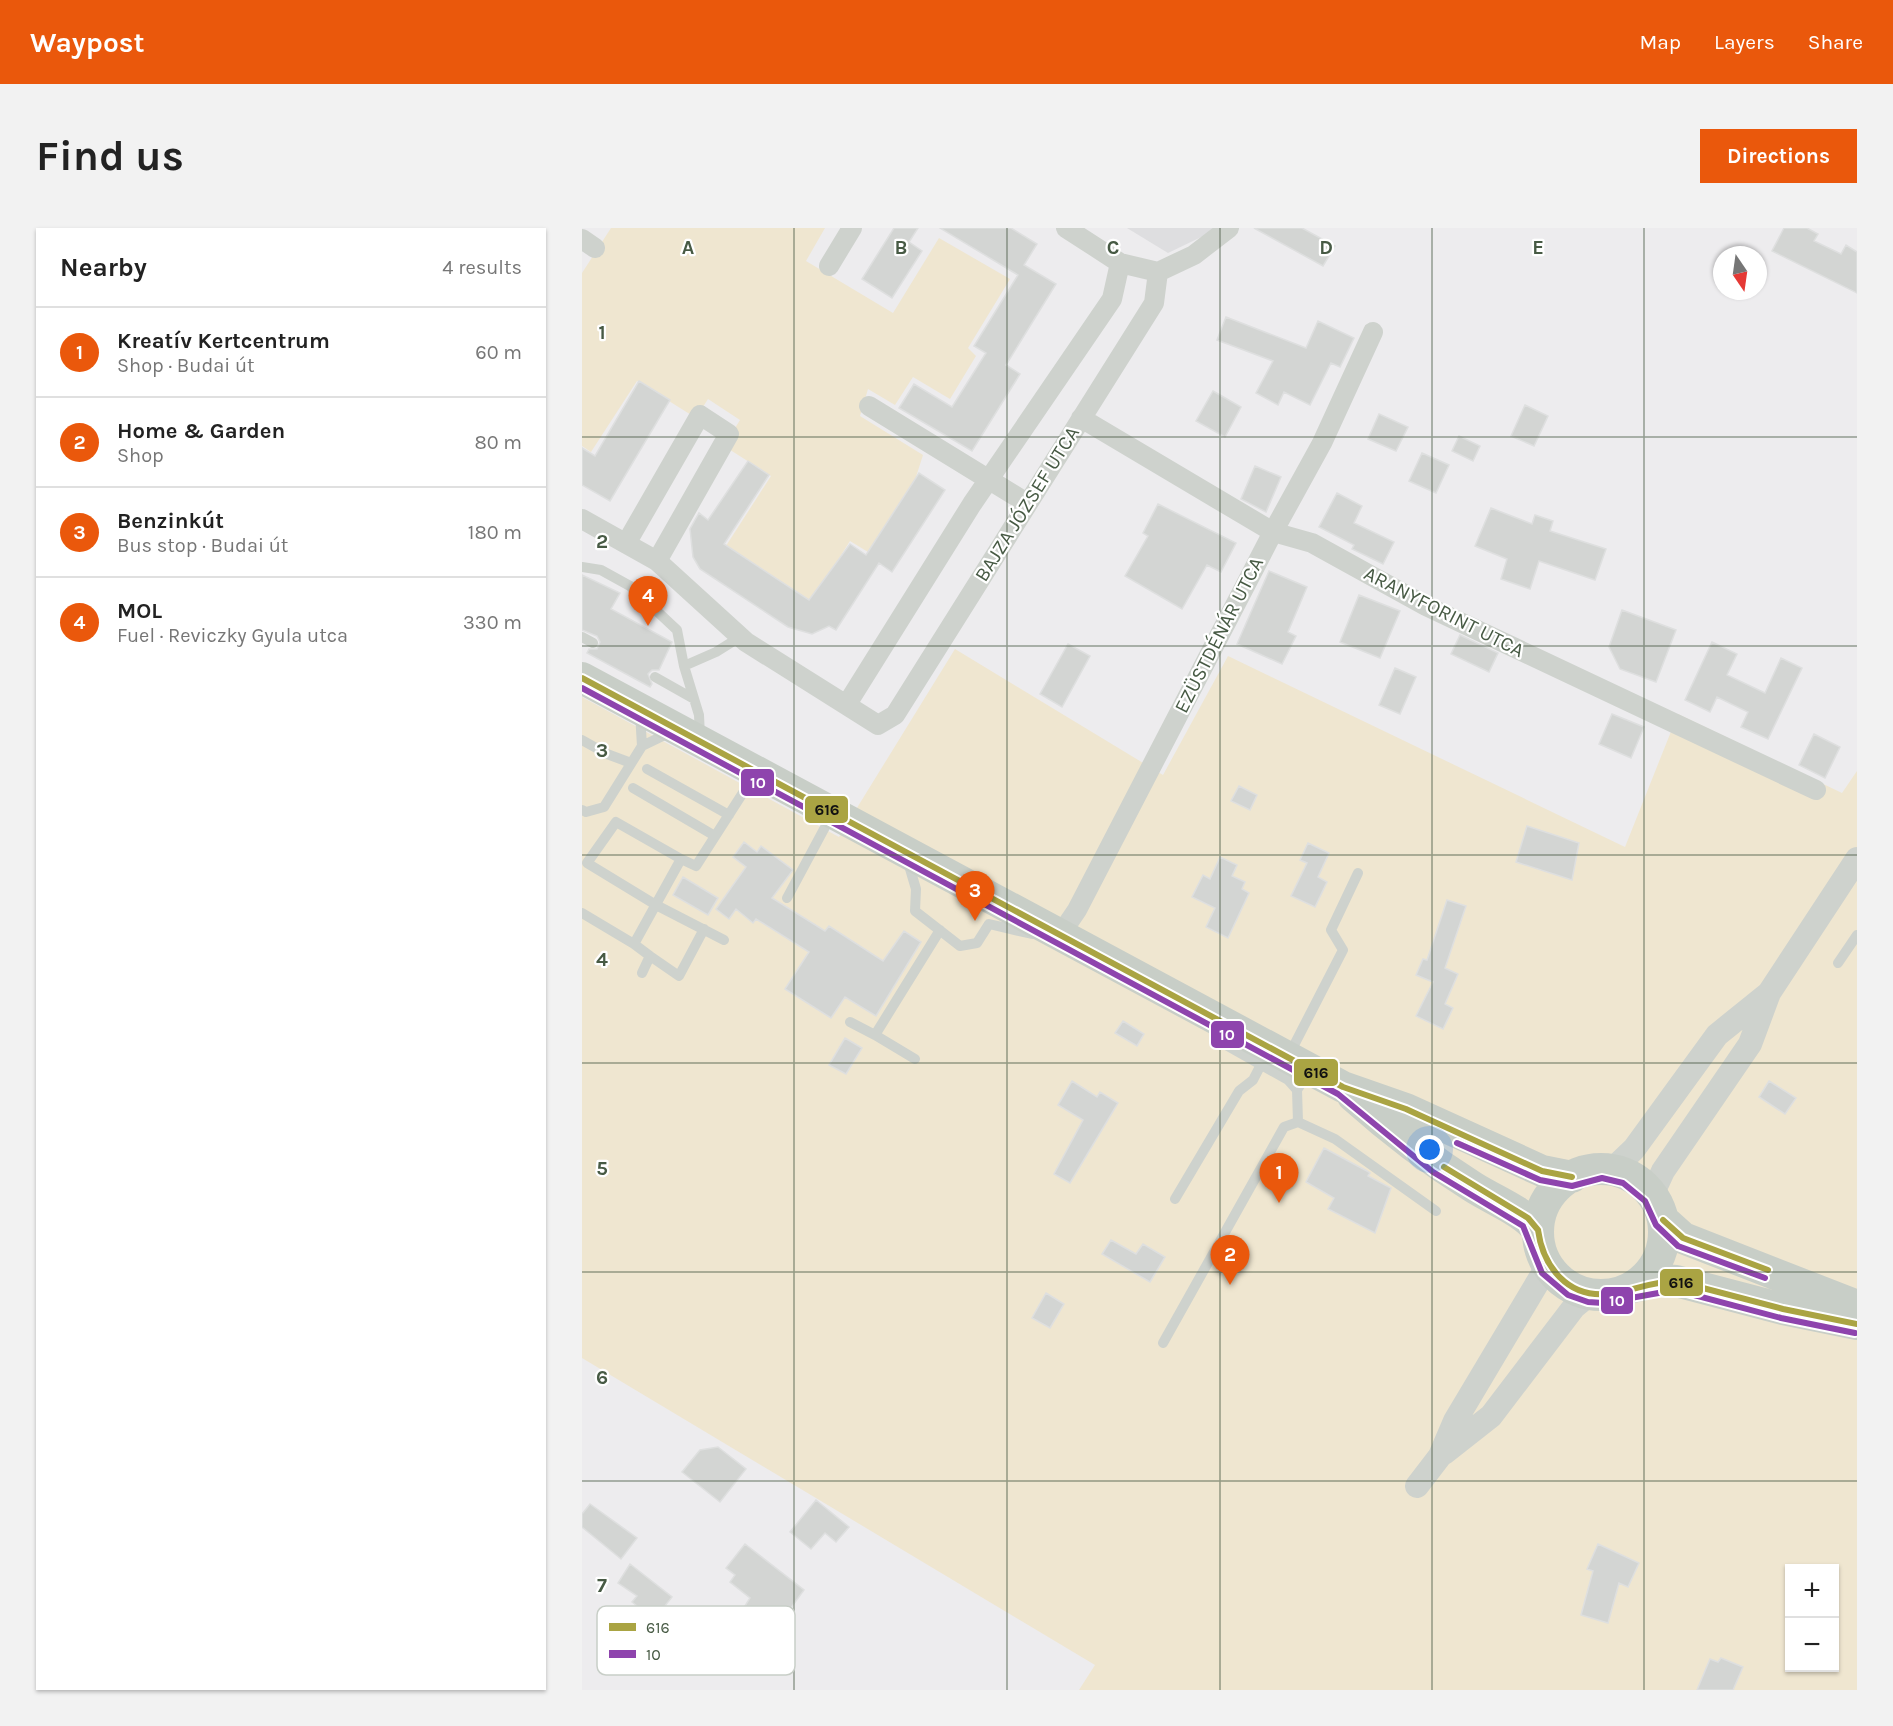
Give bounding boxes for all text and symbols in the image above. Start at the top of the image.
text: Waypost [30,26,145,59]
text: Map [1639,30,1681,54]
text: Layers [1714,30,1775,54]
text: Share [1808,30,1863,54]
button: Directions [1700,129,1857,183]
text: Find us [36,131,184,181]
text: A [682,236,695,259]
text: B [895,236,907,259]
text: C [1107,236,1119,259]
text: D [1319,236,1333,259]
text: E [1532,236,1544,259]
north arrow [1713,246,1767,300]
text: Nearby [60,252,147,283]
text: 4 results [442,256,522,279]
text: 1 [598,321,606,344]
text: Kreatív Kertcentrum [117,328,330,354]
text: 1 [76,341,83,364]
text: 60 m [475,341,522,364]
text: Shop · Budai út [117,354,255,377]
text: Home & Garden [117,418,285,444]
street label: BAJZA JÓZSEF UTCA [969,422,1084,586]
text: 2 [73,431,86,454]
text: 80 m [474,431,522,454]
text: Shop [117,444,164,467]
text: Benzinkút [117,508,224,534]
text: 3 [73,521,86,544]
text: 180 m [468,521,522,544]
text: 2 [596,530,608,553]
text: Bus stop · Budai út [117,534,288,557]
street label: EZÜSTDÉNÁR UTCA [1169,553,1268,717]
street label: ARANYFORINT UTCA [1360,562,1528,662]
pin: 4 [628,576,668,626]
text: MOL [117,598,162,624]
text: 4 [74,611,85,634]
text: 330 m [463,611,522,634]
text: Fuel · Reviczky Gyula utca [117,624,348,647]
text: 3 [596,739,608,762]
line badge: 10 [740,768,775,797]
text: 10 [750,773,766,792]
line badge: 616 [804,795,849,824]
text: 616 [814,800,840,819]
pin: 3 [956,872,994,921]
text: 4 [596,948,608,971]
line badge: 10 [1210,1020,1245,1049]
text: 10 [1219,1025,1235,1044]
line badge: 616 [1293,1058,1339,1087]
text: 616 [1303,1063,1329,1082]
your location [1415,1135,1444,1164]
pin: 1 [1260,1154,1298,1203]
text: 5 [596,1157,608,1180]
pin: 2 [1210,1236,1250,1285]
line badge: 616 [1659,1268,1704,1297]
text: 616 [1668,1273,1694,1292]
line badge: 10 [1600,1286,1634,1315]
text: 10 [1609,1291,1625,1310]
text: 6 [596,1366,608,1389]
map controls [1785,1564,1839,1672]
button: + [1785,1564,1839,1618]
text: 7 [597,1574,607,1597]
legend [597,1606,795,1675]
text: 616 [646,1618,670,1637]
button: − [1785,1618,1839,1672]
text: 10 [646,1645,661,1664]

